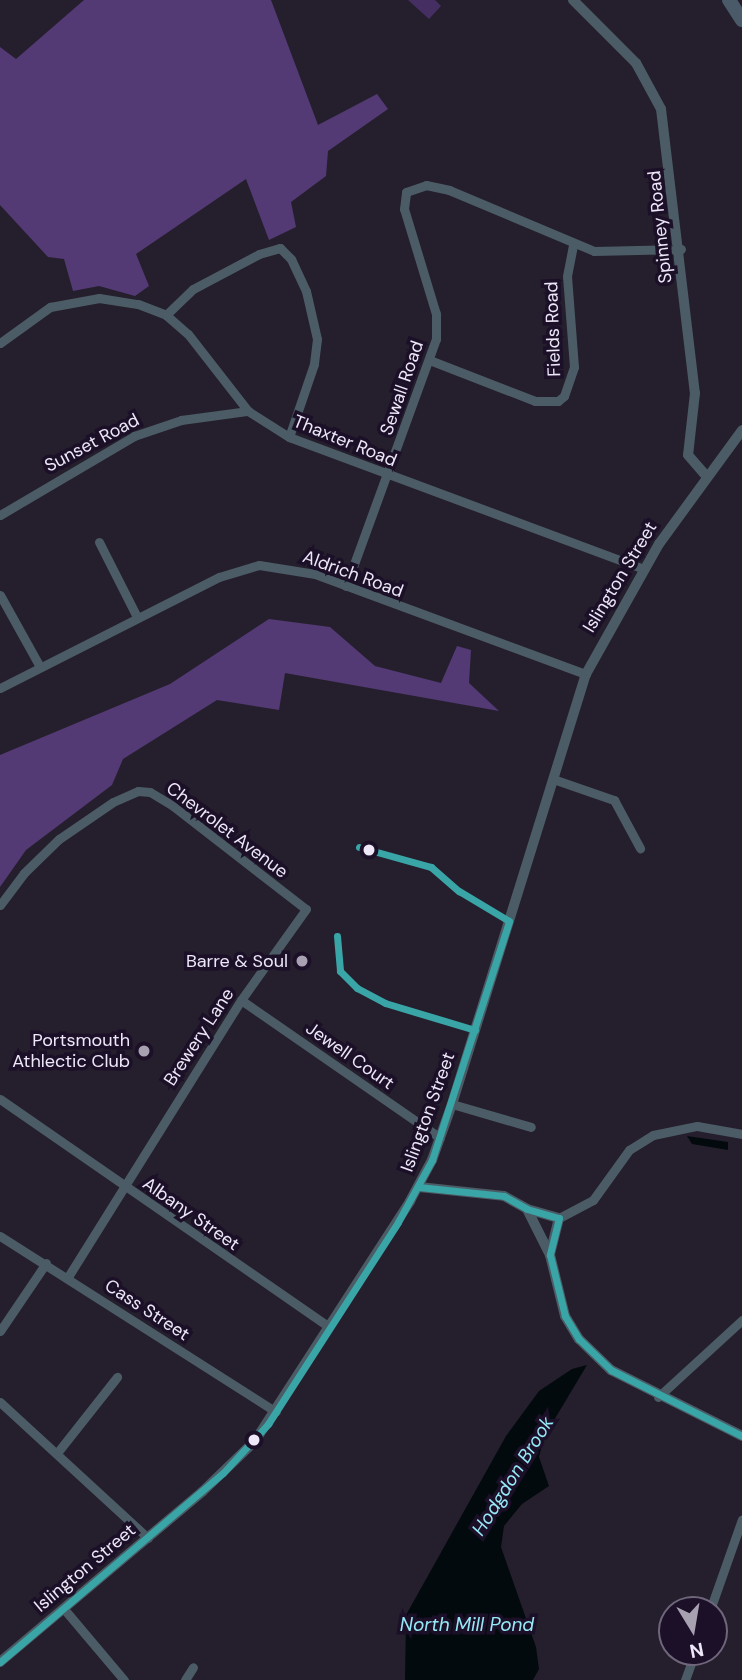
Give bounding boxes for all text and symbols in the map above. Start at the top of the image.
street label: Spinney Road [643,170,677,284]
street label: Fields Road [541,281,565,377]
street label: Sewall Road [376,338,428,438]
street label: Sunset Road [41,409,143,477]
street label: Thaxter Road [290,410,400,472]
street label: Islington Street [578,518,662,636]
street label: Aldrich Road [300,546,406,602]
street label: Chevrolet Avenue [162,777,292,883]
unlabelled marker [362,843,376,857]
place label: Barre & Soul [186,950,288,972]
marker: Barre & Soul [294,953,310,969]
street label: Brewery Lane [159,984,239,1090]
street label: Jewell Court [302,1018,398,1094]
place label: Portsmouth Athlectic Club [12,1030,130,1072]
marker: Portsmouth Athlectic Club [136,1043,152,1059]
street label: Islington Street [396,1049,460,1175]
street label: Albany Street [139,1173,243,1255]
street label: Cass Street [101,1275,193,1345]
water label: Hodgdon Brook [467,1412,559,1540]
unlabelled marker [247,1433,261,1447]
street label: Islington Street [30,1519,140,1617]
north arrow [658,1596,728,1666]
water label: North Mill Pond [400,1614,534,1636]
text: N [688,1637,706,1664]

